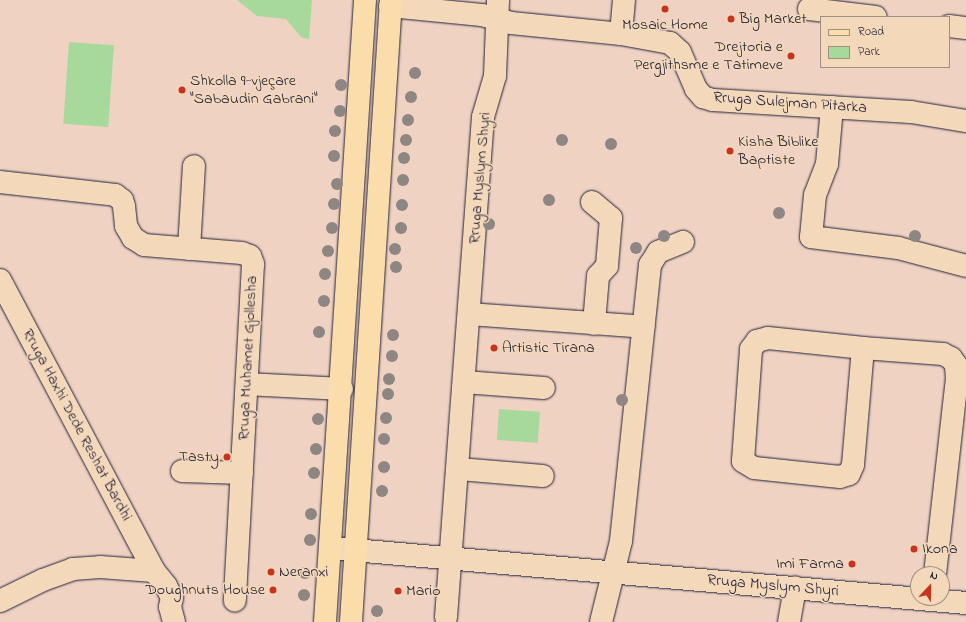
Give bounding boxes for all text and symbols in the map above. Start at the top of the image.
marker: Mosaic Home [660,4,670,14]
place label: Big Market [739,9,807,29]
marker: Big Market [726,14,736,24]
place label: Mosaic Home [622,15,708,35]
legend [820,16,950,68]
text: Road [858,23,884,41]
place label: Drejtoria e Pergjithsme e Tatimeve [634,37,783,75]
text: Park [858,43,880,61]
marker: Drejtoria e Pergjithsme e Tatimeve [786,51,796,61]
place label: Shkolla 9-vjeçare "Sabaudin Gabrani" [190,71,318,109]
marker: Shkolla 9-vjeçare "Sabaudin Gabrani" [177,85,187,95]
street label: Rruga Sulejman Pitarka [713,88,867,118]
street label: Rruga Myslym Shyri [465,111,495,245]
place label: Kisha Biblike Baptiste [738,132,818,170]
marker: Kisha Biblike Baptiste [725,146,735,156]
street label: Rruga Muhamet Gjollesha [234,275,262,441]
street label: Rruga Haxhi Dede Reshat Bardhi [18,326,136,524]
place label: Artistic Tirana [502,338,595,358]
marker: Artistic Tirana [489,343,499,353]
place label: Tasty [179,447,219,467]
marker: Tasty [222,452,232,462]
place label: Ikona [922,539,958,559]
marker: Ikona [909,544,919,554]
place label: Imi Farma [776,554,844,574]
marker: Imi Farma [847,559,857,569]
place label: Neranxi [279,562,329,582]
north arrow [910,566,950,606]
marker: Neranxi [266,567,276,577]
text: N [928,567,941,585]
street label: Rruga Myslym Shyri [706,571,840,601]
place label: Doughnuts House [145,580,265,600]
place label: Mario [406,581,441,601]
marker: Doughnuts House [268,585,278,595]
marker: Mario [393,586,403,596]

